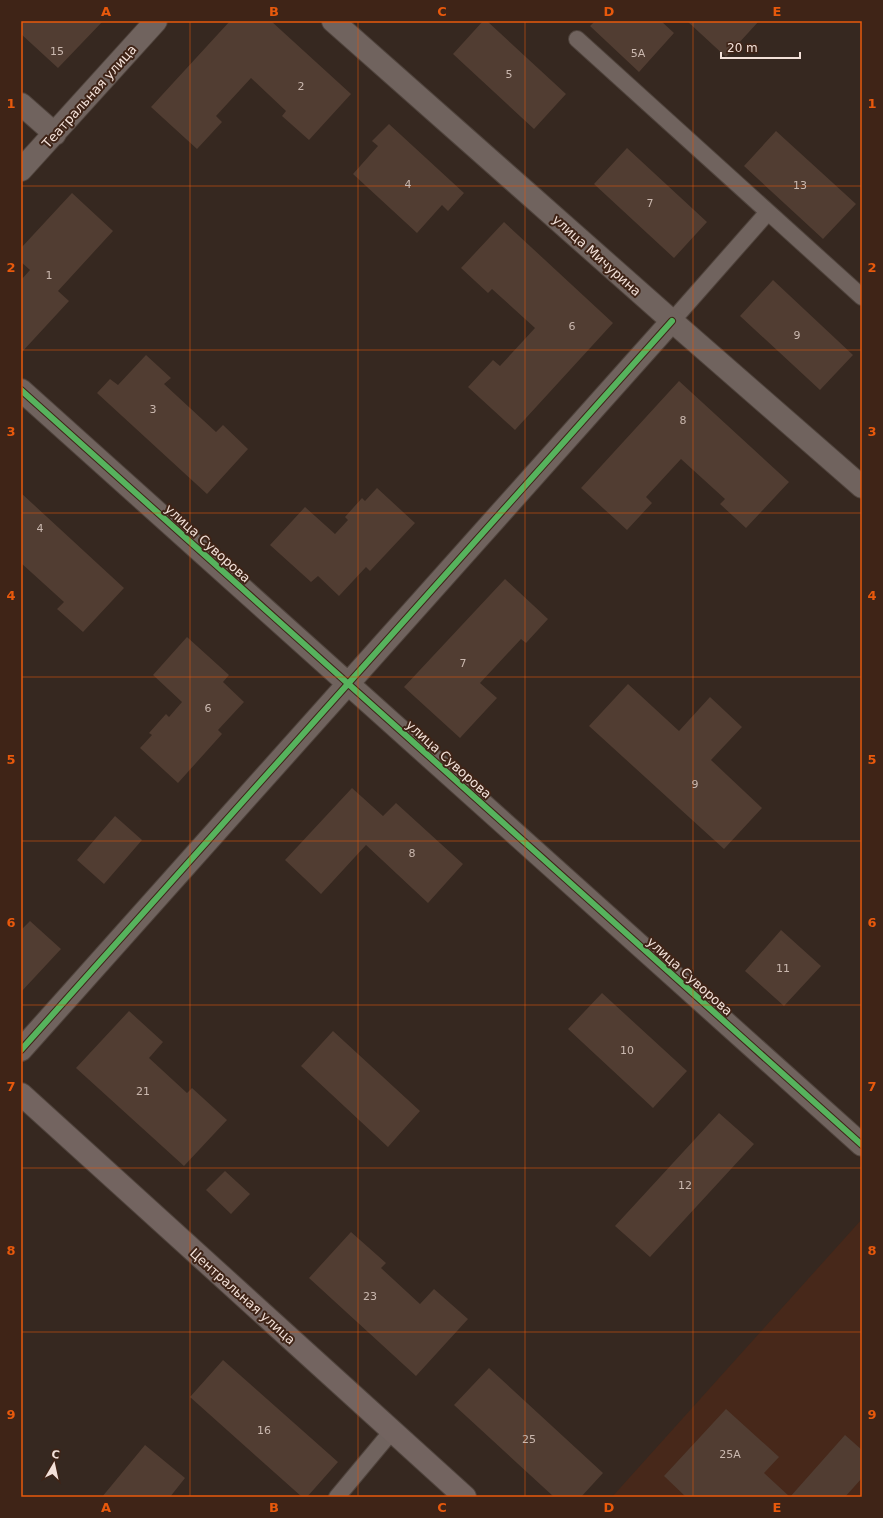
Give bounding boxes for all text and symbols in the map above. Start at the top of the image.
text: A [101,4,111,19]
text: B [269,4,279,19]
text: C [437,4,447,19]
text: D [604,4,615,19]
text: E [773,4,781,19]
scale bar [721,34,800,60]
text: 20 m [727,41,758,55]
street label: Театральная улица [39,42,140,152]
house number: 15 [50,45,64,58]
house number: 5А [631,47,646,60]
house number: 5 [506,68,513,81]
house number: 2 [298,80,305,93]
text: 1 [6,96,16,111]
text: 1 [867,96,877,111]
house number: 4 [405,178,412,191]
house number: 13 [793,179,807,192]
house number: 7 [647,197,654,210]
street label: улица Мичурина [549,212,644,299]
text: 2 [6,260,16,275]
text: 2 [867,260,877,275]
house number: 1 [46,269,53,282]
house number: 6 [569,320,576,333]
house number: 9 [794,329,801,342]
house number: 3 [150,403,157,416]
house number: 8 [680,414,687,427]
text: 3 [6,424,16,439]
text: 3 [867,424,877,439]
street label: улица Суворова [162,501,253,586]
house number: 4 [37,522,44,535]
text: 4 [6,588,16,603]
text: 4 [867,588,877,603]
house number: 7 [460,657,467,670]
house number: 6 [205,702,212,715]
street label: улица Суворова [403,717,494,802]
text: 5 [6,752,16,767]
text: 5 [867,752,877,767]
house number: 9 [692,778,699,791]
house number: 8 [409,847,416,860]
text: 6 [6,915,16,930]
text: 6 [867,915,877,930]
street label: улица Суворова [644,934,735,1019]
house number: 11 [776,962,790,975]
house number: 10 [620,1044,634,1057]
text: 7 [6,1079,16,1094]
text: 7 [867,1079,877,1094]
house number: 21 [136,1085,150,1098]
house number: 12 [678,1179,692,1192]
text: 8 [6,1243,16,1258]
text: 8 [867,1243,877,1258]
street label: Центральная улица [187,1245,298,1347]
house number: 23 [363,1290,377,1303]
text: 9 [6,1407,16,1422]
text: 9 [867,1407,877,1422]
house number: 16 [257,1424,271,1437]
house number: 25 [522,1433,536,1446]
north arrow [34,1444,74,1484]
text: С [50,1448,60,1462]
house number: 25А [719,1448,741,1461]
text: A [101,1500,111,1515]
text: B [269,1500,279,1515]
text: C [437,1500,447,1515]
text: D [604,1500,615,1515]
text: E [773,1500,781,1515]

